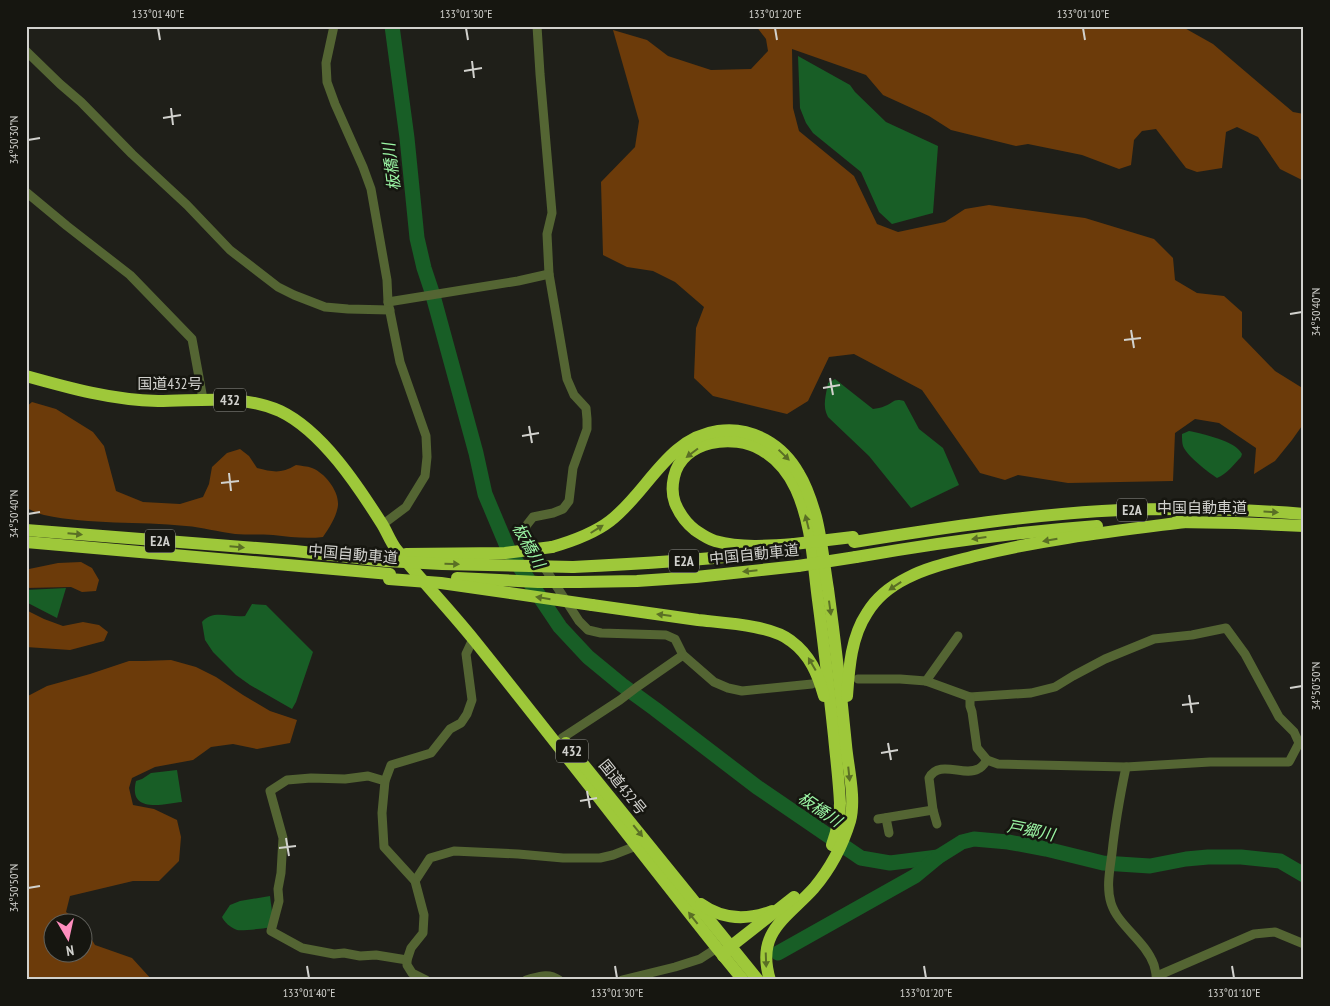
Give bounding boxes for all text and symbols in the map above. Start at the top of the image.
text: 133°01'40"E [132,6,184,21]
text: 133°01'30"E [440,6,492,21]
text: 133°01'20"E [749,6,801,21]
text: 133°01'10"E [1057,6,1109,21]
text: 34°50'30"N [6,116,21,164]
water label: 板橋川 [378,140,404,192]
text: 34°50'40"N [1308,288,1323,336]
street label: 国道432号 [137,374,203,393]
road number: 432 [214,388,246,412]
one-way arrow [685,448,699,458]
one-way arrow [778,449,790,461]
text: 34°50'40"N [6,490,21,538]
road number: E2A [1117,498,1147,522]
street label: 中国自動車道 [1157,498,1247,517]
one-way arrow [1263,508,1279,516]
one-way arrow [803,515,811,530]
water label: 板橋川 [509,519,550,573]
one-way arrow [591,524,604,534]
one-way arrow [67,530,83,538]
road number: E2A [145,530,175,552]
one-way arrow [971,534,987,542]
one-way arrow [1041,537,1057,545]
street label: 中国自動車道 [708,540,800,568]
street label: 中国自動車道 [307,541,399,567]
one-way arrow [229,543,245,551]
road number: E2A [669,550,699,572]
one-way arrow [444,560,460,568]
one-way arrow [741,567,757,575]
one-way arrow [888,581,902,590]
one-way arrow [535,594,551,602]
one-way arrow [827,600,835,616]
one-way arrow [656,611,672,619]
one-way arrow [807,658,816,671]
text: 34°50'50"N [1308,662,1323,710]
road number: 432 [556,739,588,762]
street label: 国道432号 [595,756,651,818]
one-way arrow [845,767,853,783]
water label: 板橋川 [795,787,847,832]
water label: 戸郷川 [1006,816,1058,845]
one-way arrow [632,825,643,838]
text: 34°50'50"N [6,864,21,912]
one-way arrow [687,912,698,925]
north arrow [42,914,92,964]
text: N [65,941,75,960]
one-way arrow [762,952,770,968]
text: 133°01'40"E [283,985,335,1000]
text: 133°01'30"E [591,985,643,1000]
text: 133°01'20"E [900,985,952,1000]
text: 133°01'10"E [1208,985,1260,1000]

